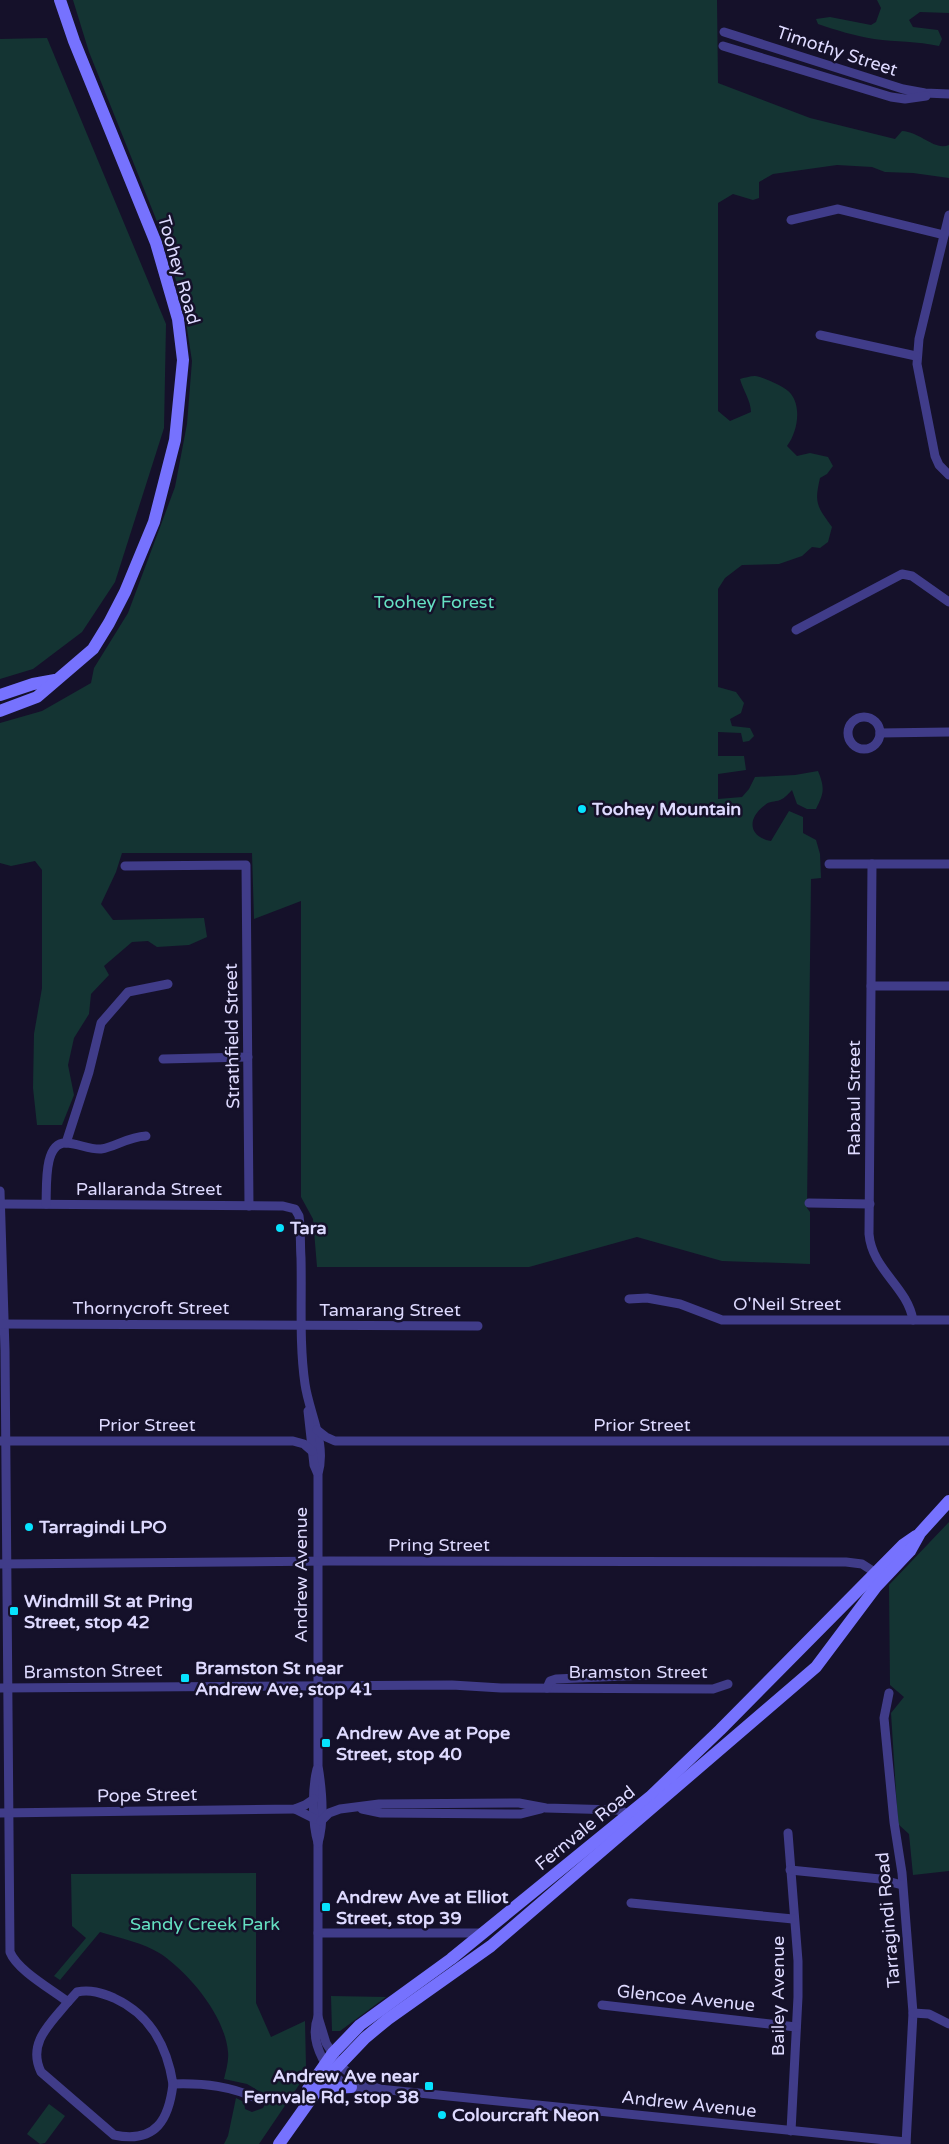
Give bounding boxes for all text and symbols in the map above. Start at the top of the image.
street label: Timothy Street [774,21,900,81]
street label: Toohey Road [153,213,205,327]
park label: Toohey Forest [374,591,494,613]
place label: Toohey Mountain [591,798,741,820]
marker: Toohey Mountain [576,803,588,815]
street label: Strathfield Street [220,963,244,1109]
street label: Rabaul Street [843,1040,865,1156]
street label: Pallaranda Street [76,1178,222,1200]
place label: Tara [289,1217,327,1239]
marker: Tara [274,1222,286,1234]
street label: O'Neil Street [733,1293,841,1315]
street label: Thornycroft Street [73,1297,230,1319]
street label: Tamarang Street [319,1299,461,1321]
street label: Prior Street [98,1414,196,1436]
street label: Prior Street [593,1414,691,1436]
street label: Andrew Avenue [290,1507,312,1643]
place label: Tarragindi LPO [38,1516,167,1538]
marker: Tarragindi LPO [23,1521,35,1533]
street label: Pring Street [388,1534,490,1556]
place label: Windmill St at Pring Street, stop 42 [24,1590,193,1633]
marker: Windmill St at Pring Street, stop 42 [8,1605,20,1617]
place label: Bramston St near Andrew Ave, stop 41 [195,1657,373,1700]
street label: Bramston Street [23,1659,163,1683]
street label: Bramston Street [568,1661,708,1683]
marker: Bramston St near Andrew Ave, stop 41 [179,1672,191,1684]
place label: Andrew Ave at Pope Street, stop 40 [336,1722,510,1765]
marker: Andrew Ave at Pope Street, stop 40 [320,1737,332,1749]
street label: Fernvale Road [531,1781,639,1875]
street label: Pope Street [97,1783,198,1807]
street label: Tarragindi Road [871,1851,905,1989]
place label: Andrew Ave at Elliot Street, stop 39 [336,1886,509,1929]
marker: Andrew Ave at Elliot Street, stop 39 [320,1901,332,1913]
park label: Sandy Creek Park [130,1913,280,1935]
street label: Bailey Avenue [767,1936,789,2056]
street label: Glencoe Avenue [616,1980,756,2016]
place label: Andrew Ave near Fernvale Rd, stop 38 [244,2065,420,2108]
marker: Andrew Ave near Fernvale Rd, stop 38 [423,2080,435,2092]
street label: Andrew Avenue [620,2086,758,2122]
place label: Colourcraft Neon [452,2104,599,2126]
marker: Colourcraft Neon [436,2109,448,2121]

